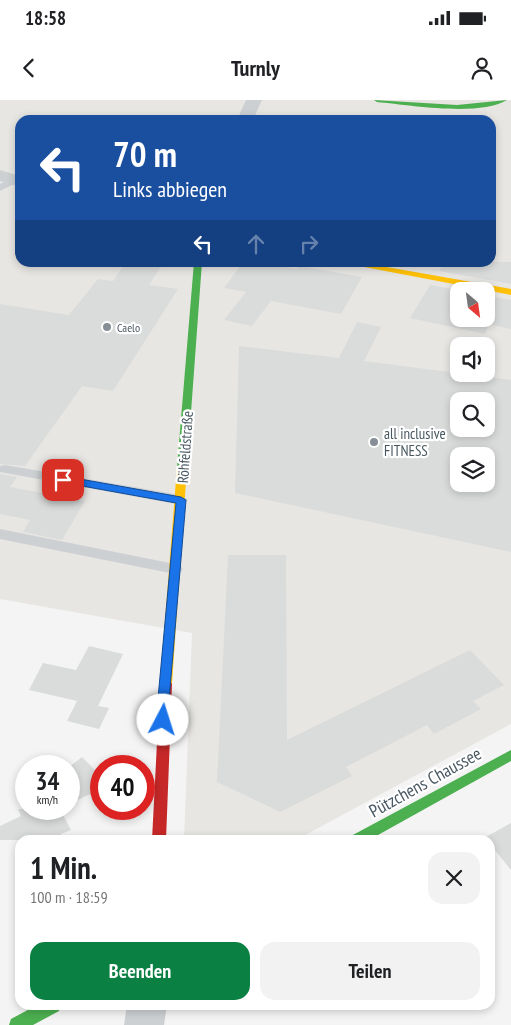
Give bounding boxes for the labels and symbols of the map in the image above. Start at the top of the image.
north arrow [450,282,495,328]
place label: Caelo [117,320,140,335]
marker: Caelo [101,321,113,333]
street label: Röhfeldstraße [173,410,197,484]
place label: all inclusive FITNESS [384,424,446,460]
marker: all inclusive FITNESS [368,436,380,448]
pin [42,459,84,501]
position arrow [136,693,188,745]
street label: Pützchens Chaussee [365,742,485,822]
speed limit sign: 40 [90,755,155,820]

